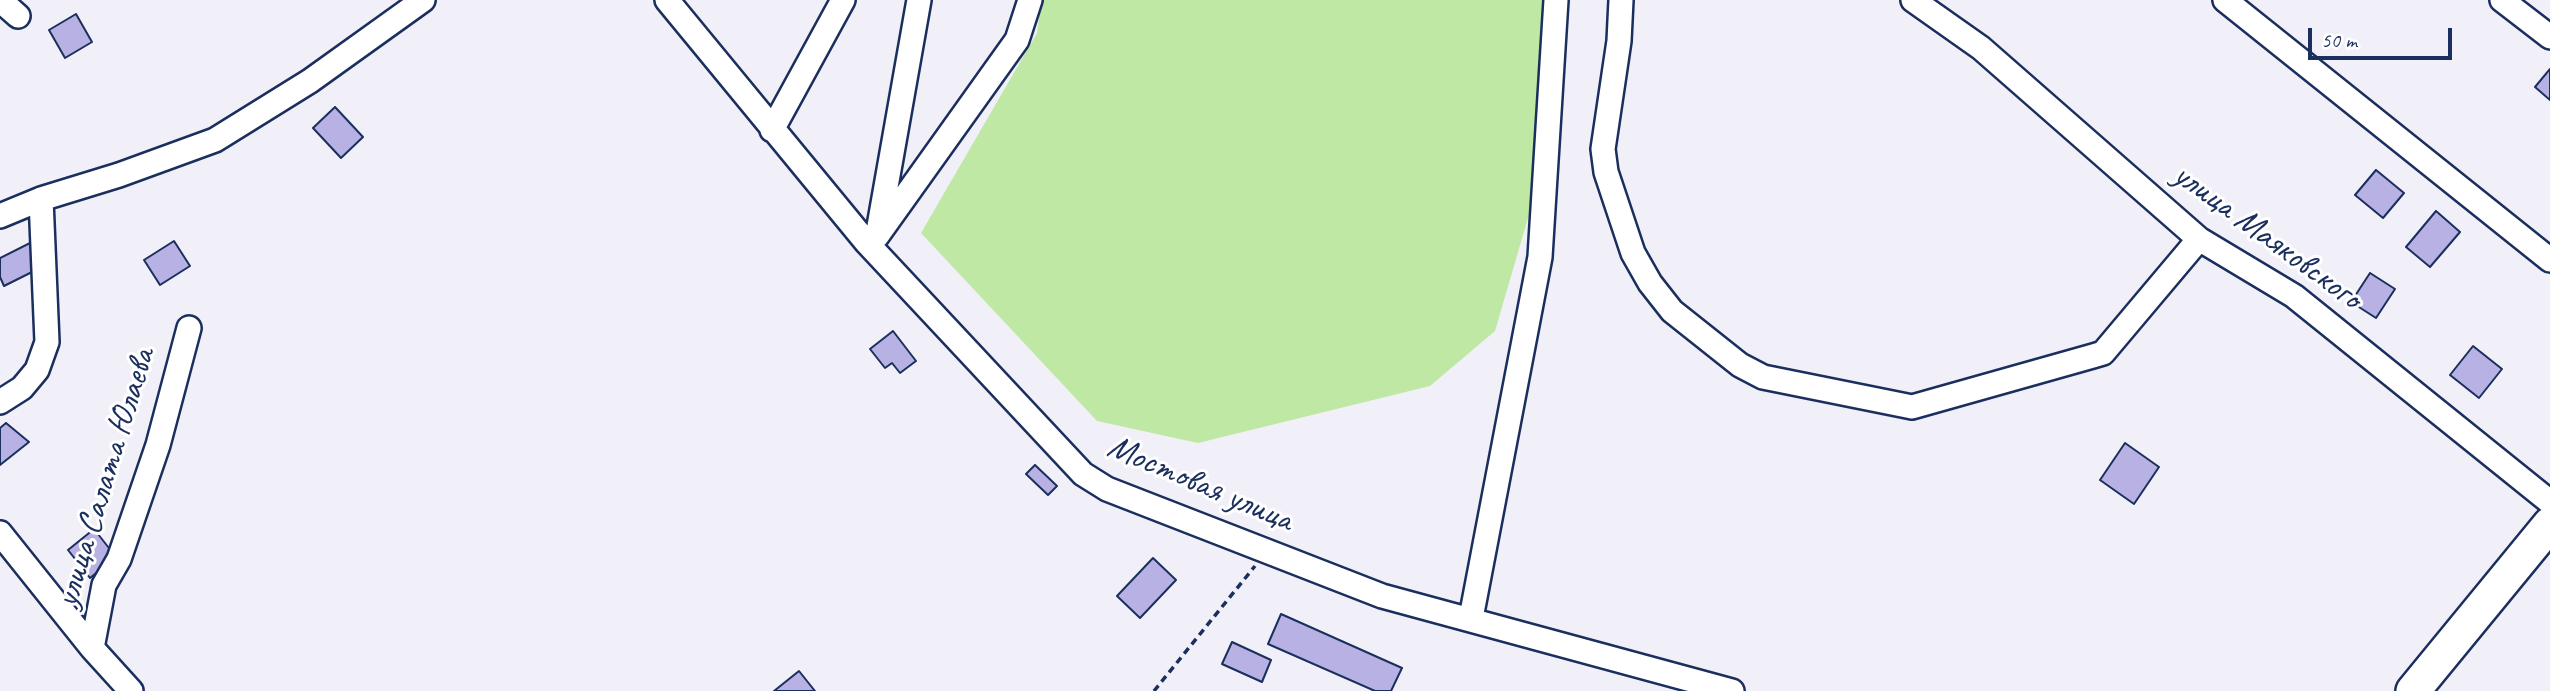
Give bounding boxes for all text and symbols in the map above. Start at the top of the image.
scale bar [2312,14,2456,58]
text: 50 m [2321,27,2357,53]
street label: улица Маяковского [2164,154,2370,320]
street label: улица Салата Юлаева [47,344,165,612]
street label: Мостовая улица [1101,426,1299,542]

